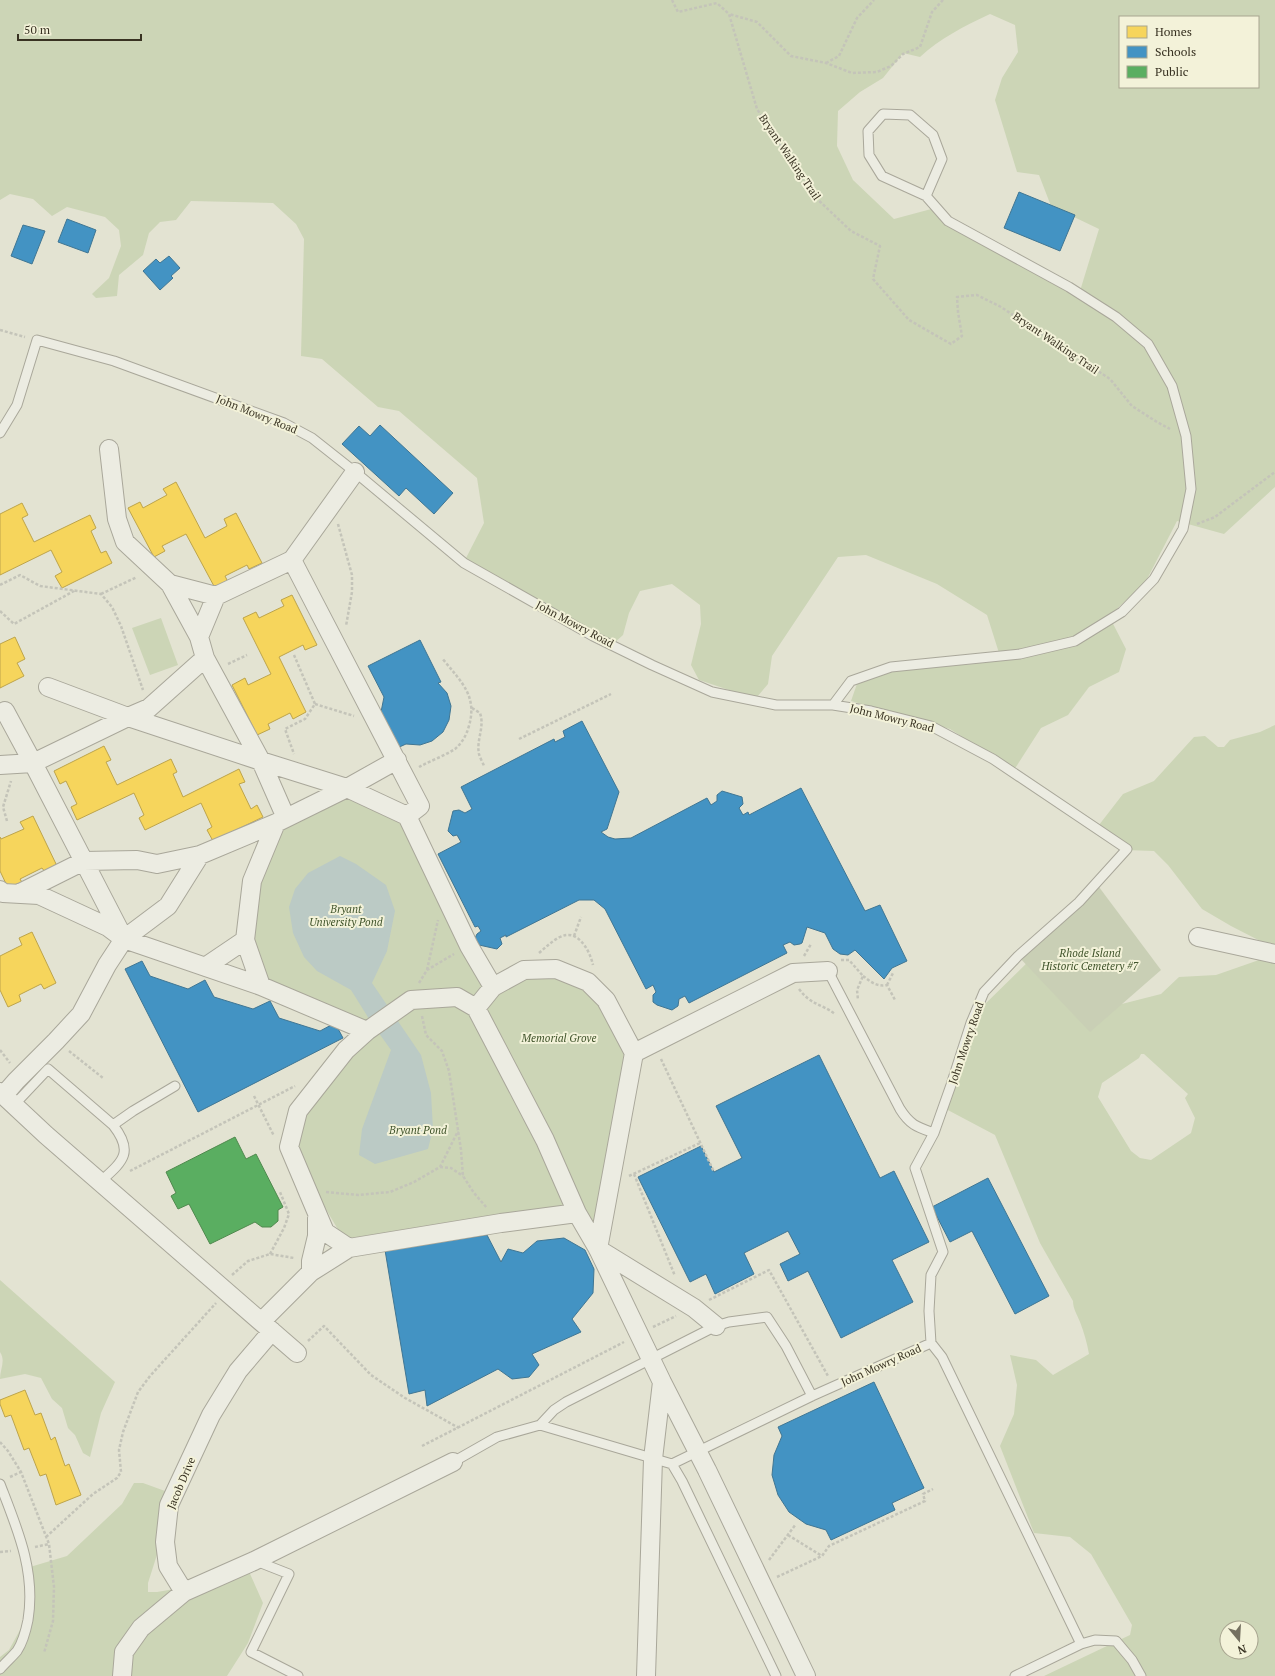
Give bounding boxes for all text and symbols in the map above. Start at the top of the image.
scale bar [18,16,141,42]
legend [1119,16,1259,88]
text: 50 m [24,22,51,37]
text: Homes [1155,24,1192,39]
text: Schools [1155,44,1196,59]
text: Public [1155,64,1189,79]
street label: Bryant Walking Trail [756,111,824,203]
street label: Bryant Walking Trail [1010,309,1102,377]
street label: John Mowry Road [214,391,300,437]
street label: John Mowry Road [534,598,616,650]
street label: John Mowry Road [848,701,936,735]
park label: Bryant University Pond [309,902,383,929]
park label: Rhode Island Historic Cemetery #7 [1040,946,1139,973]
street label: John Mowry Road [945,1000,987,1086]
park label: Memorial Grove [521,1031,596,1045]
park label: Bryant Pond [388,1123,447,1137]
street label: John Mowry Road [839,1341,923,1389]
street label: Jacob Drive [164,1454,198,1511]
north arrow [1219,1620,1259,1660]
text: N [1235,1642,1248,1658]

